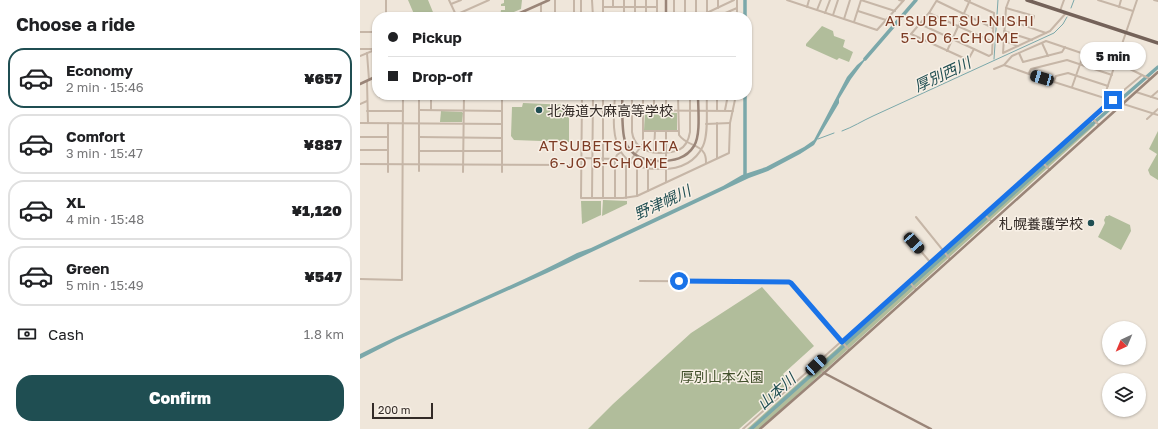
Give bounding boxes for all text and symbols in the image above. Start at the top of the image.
district label: ATSUBETSU-NISHI 5-JO 6-CHOME [885,11,1035,46]
text: Choose a ride [16,13,135,35]
text: Pickup [412,28,462,46]
callout: 5 min [1080,42,1146,70]
text: 5 min [1096,48,1130,64]
water label: 厚別西川 [911,52,975,95]
icon: car [18,60,54,96]
text: Economy [66,61,133,79]
text: Drop-off [412,67,472,85]
text: ¥657 [304,69,342,87]
car [1029,69,1055,87]
text: 2 min · 15:46 [66,79,144,95]
route end [1104,91,1122,109]
place label: 北海道大麻高等学校 [547,102,673,119]
marker: 北海道大麻高等学校 [534,105,544,115]
icon: car [18,126,54,162]
text: Comfort [66,127,125,145]
text: ¥887 [304,135,342,153]
district label: ATSUBETSU-KITA 6-JO 5-CHOME [539,136,679,171]
text: 3 min · 15:47 [66,145,143,161]
water label: 野津幌川 [631,180,695,223]
icon: car [18,192,54,228]
text: XL [66,193,85,211]
text: ¥1,120 [291,201,342,219]
text: 4 min · 15:48 [66,211,144,227]
place label: 札幌養護学校 [999,215,1083,232]
marker: 札幌養護学校 [1086,218,1096,228]
car [902,230,926,256]
icon: car [18,258,54,294]
text: Green [66,259,109,277]
text: ¥547 [304,267,342,285]
route start [670,272,688,290]
text: 5 min · 15:49 [66,277,144,293]
north arrow [1102,321,1146,365]
map controls [1102,321,1146,417]
icon: cash [16,323,38,345]
text: Cash [48,325,84,343]
text: 1.8 km [304,326,344,342]
car [803,352,829,378]
park label: 厚別山本公園 [680,368,764,385]
water label: 山本川 [753,368,800,413]
button: layers [1102,373,1146,417]
button: Confirm [16,375,344,421]
scale bar [372,401,433,420]
text: 200 m [378,403,411,416]

